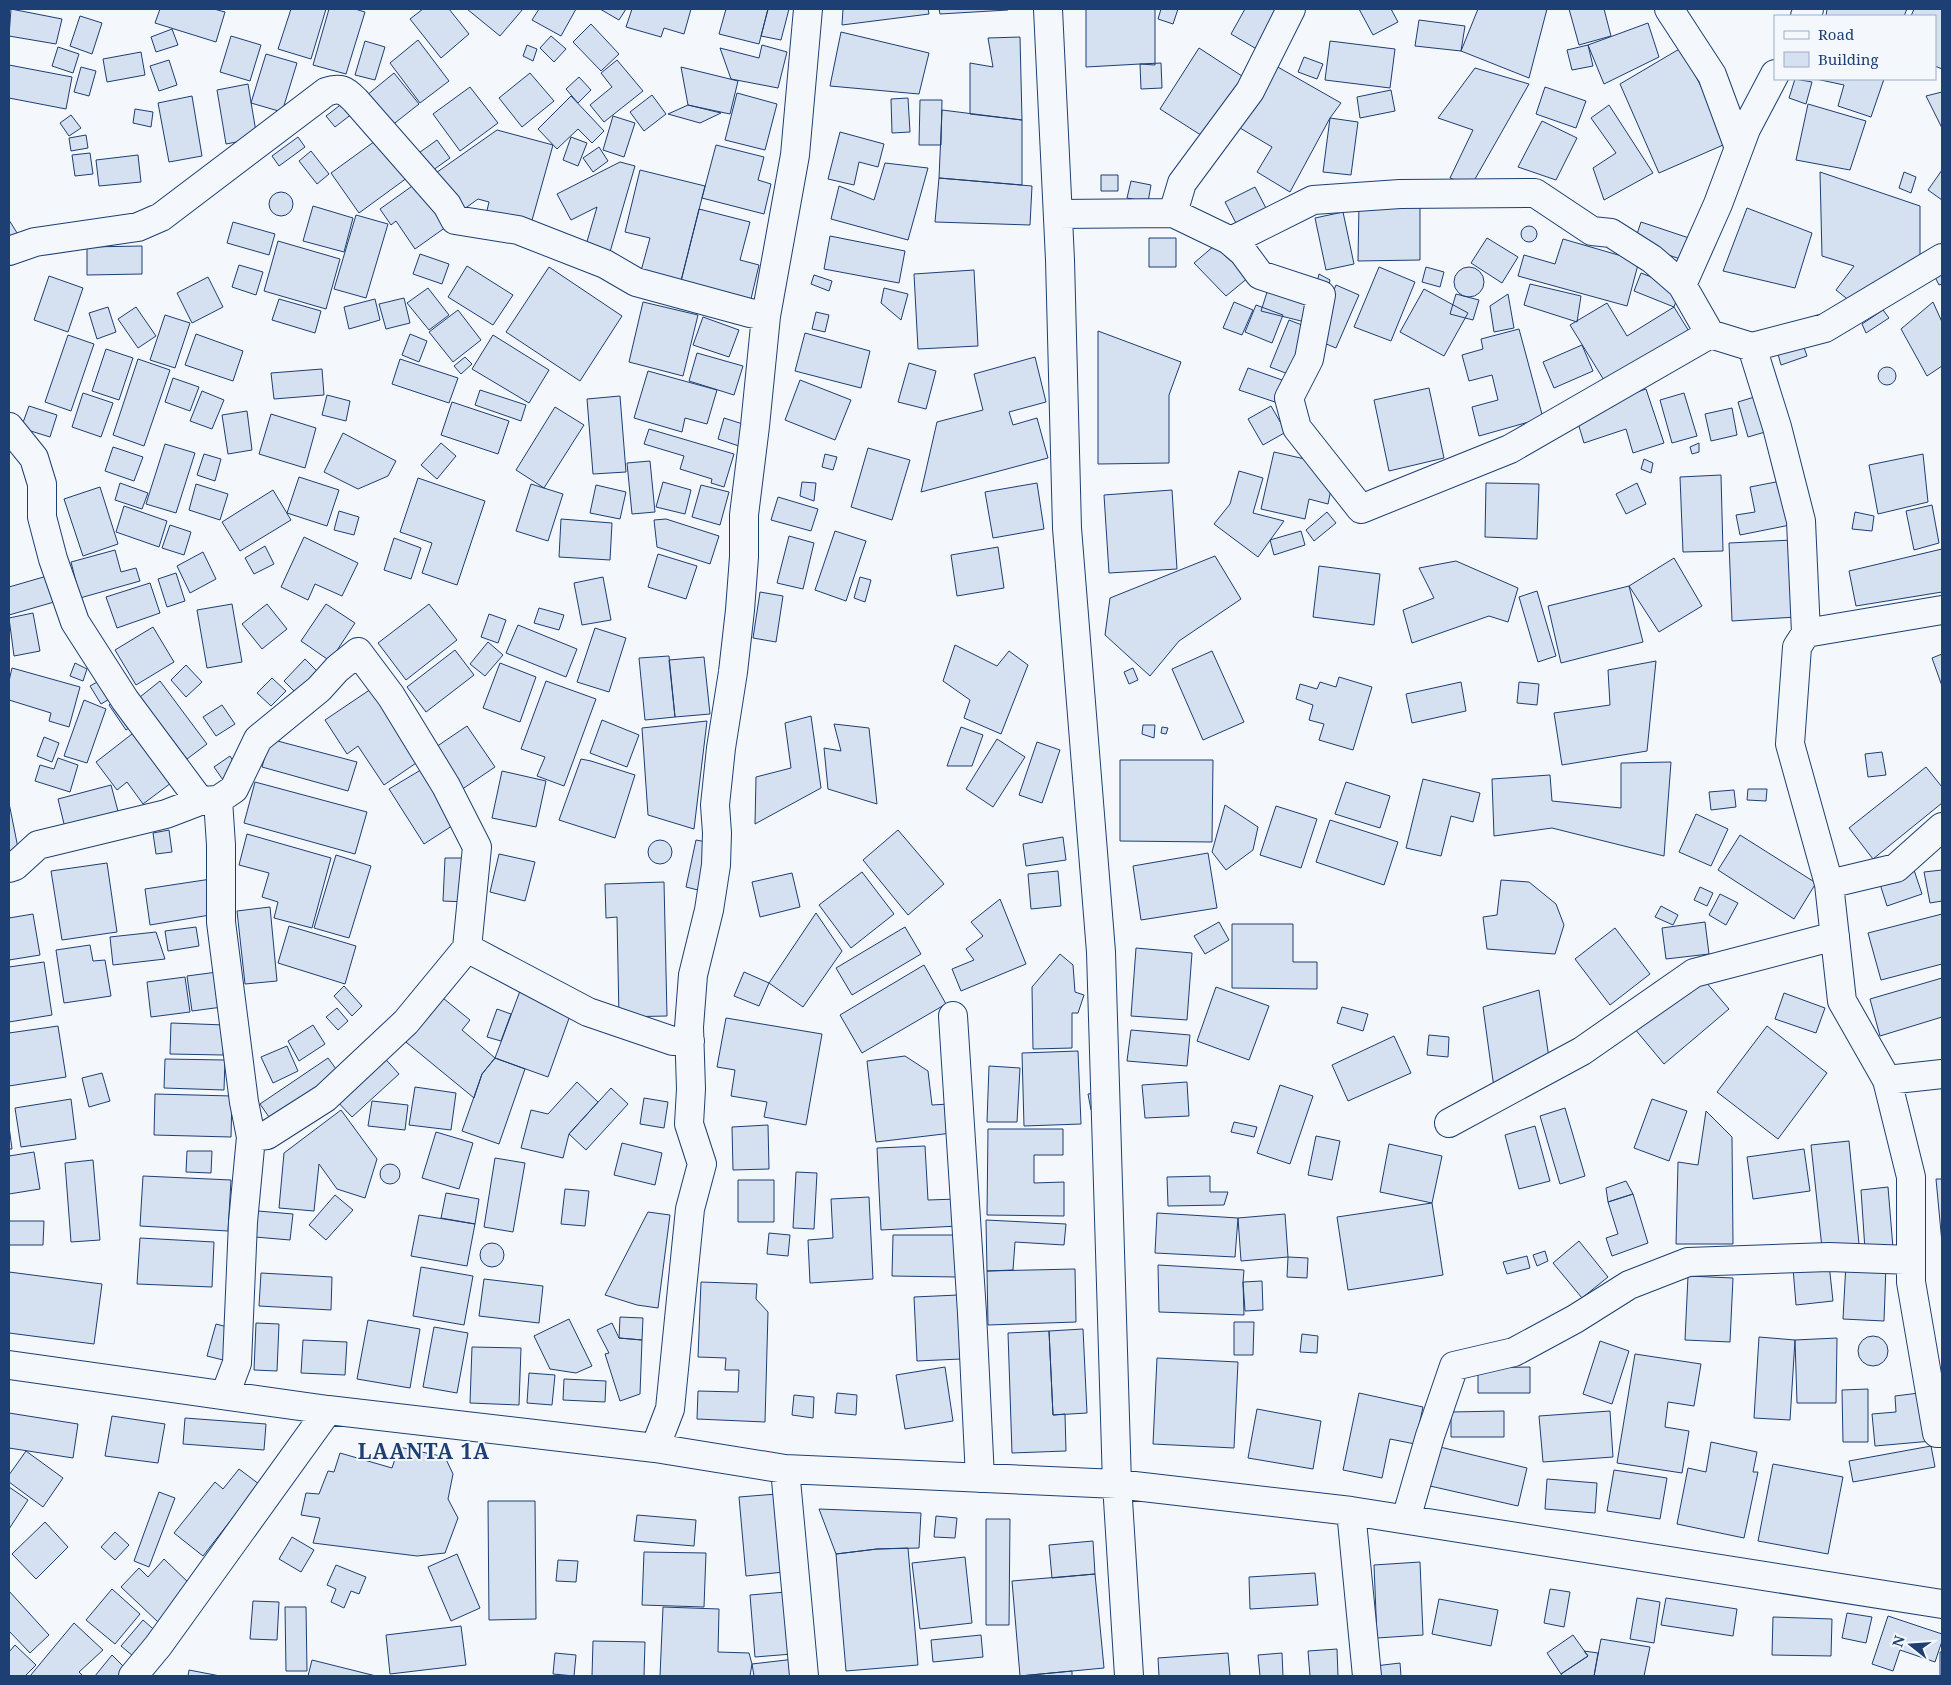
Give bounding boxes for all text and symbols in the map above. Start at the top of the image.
legend [1774,15,1936,80]
text: Road [1818,24,1854,44]
text: Building [1818,49,1879,69]
district label: LAANTA 1A [358,1437,490,1465]
north arrow [1886,1620,1936,1670]
text: N [1887,1633,1909,1649]

